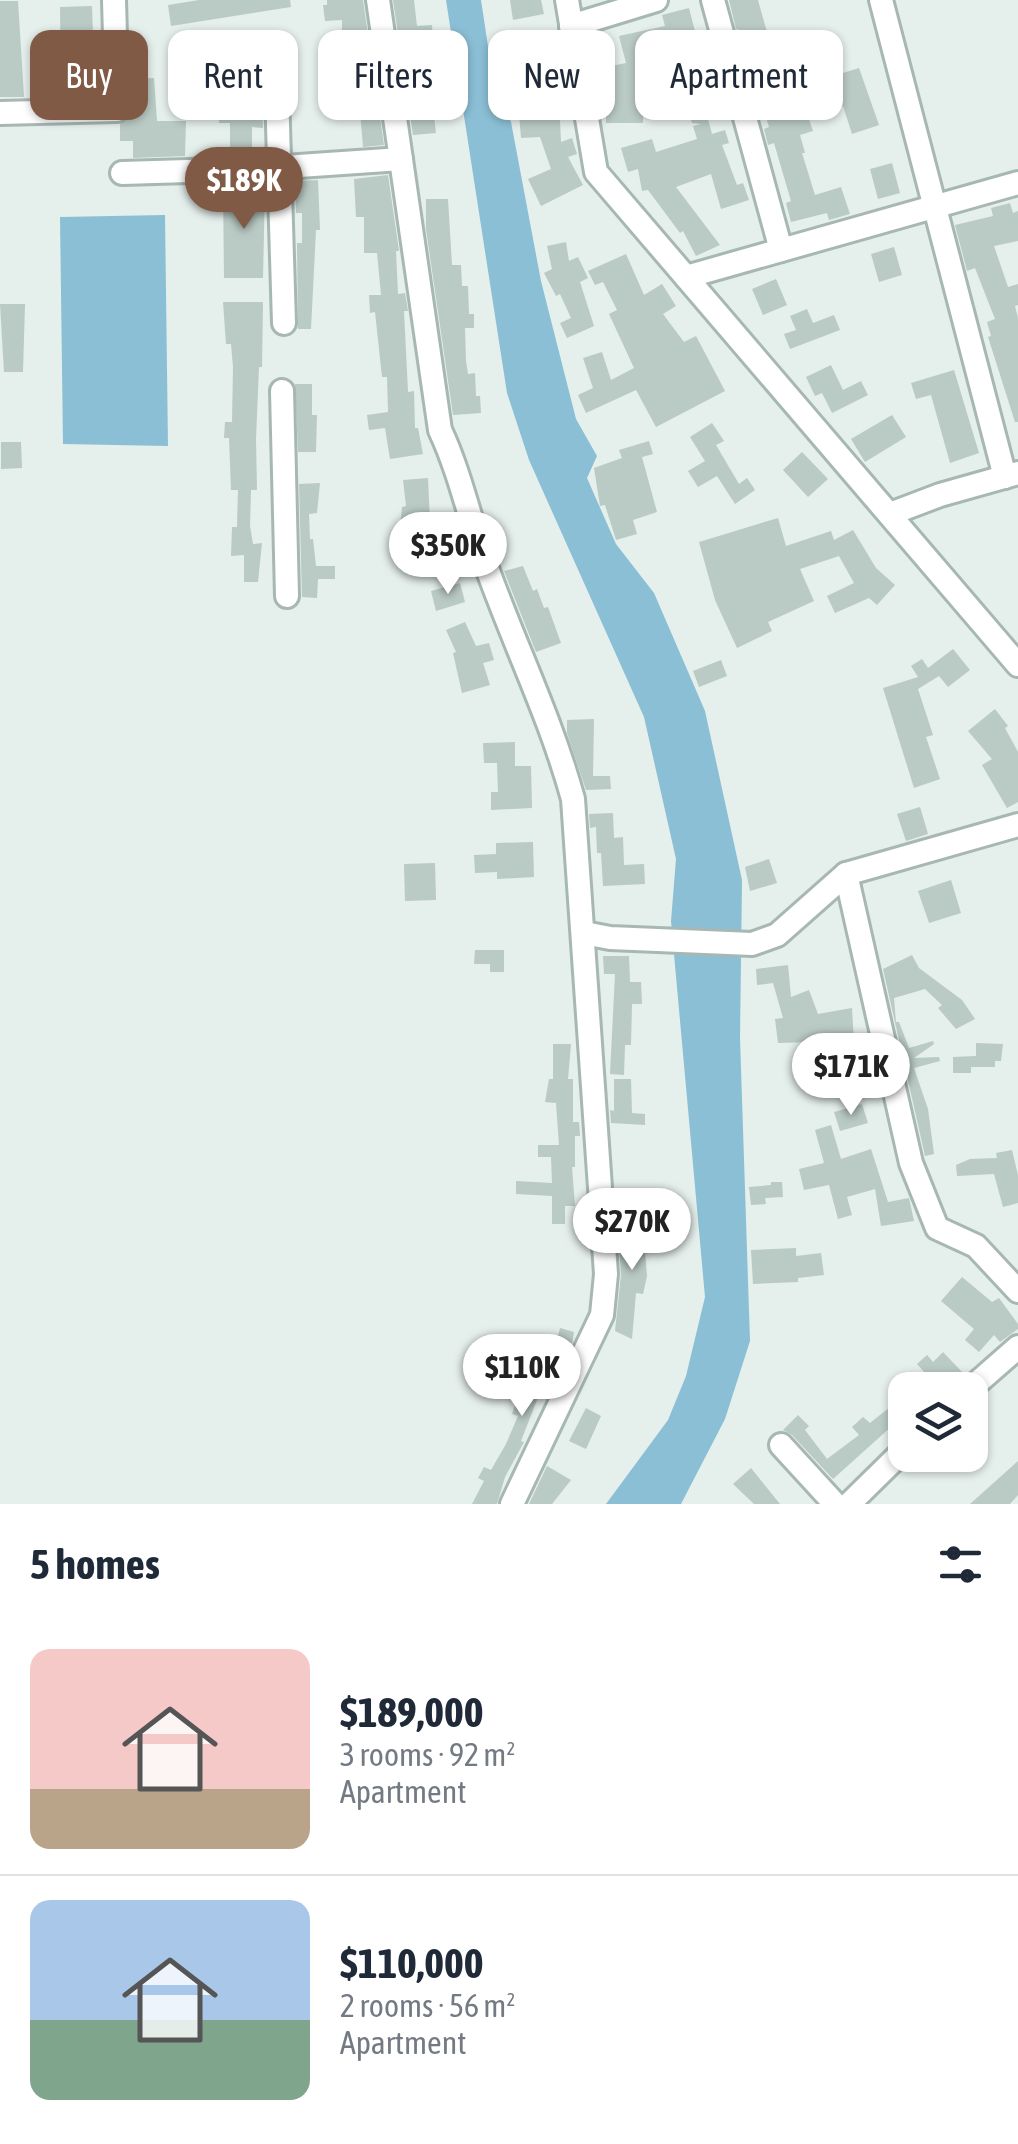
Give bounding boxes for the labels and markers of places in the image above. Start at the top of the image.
pin: $189K [174,147,314,232]
pin: $350K [378,512,518,597]
pin: $171K [781,1033,921,1118]
pin: $270K [562,1188,702,1273]
pin: $110K [452,1334,592,1419]

